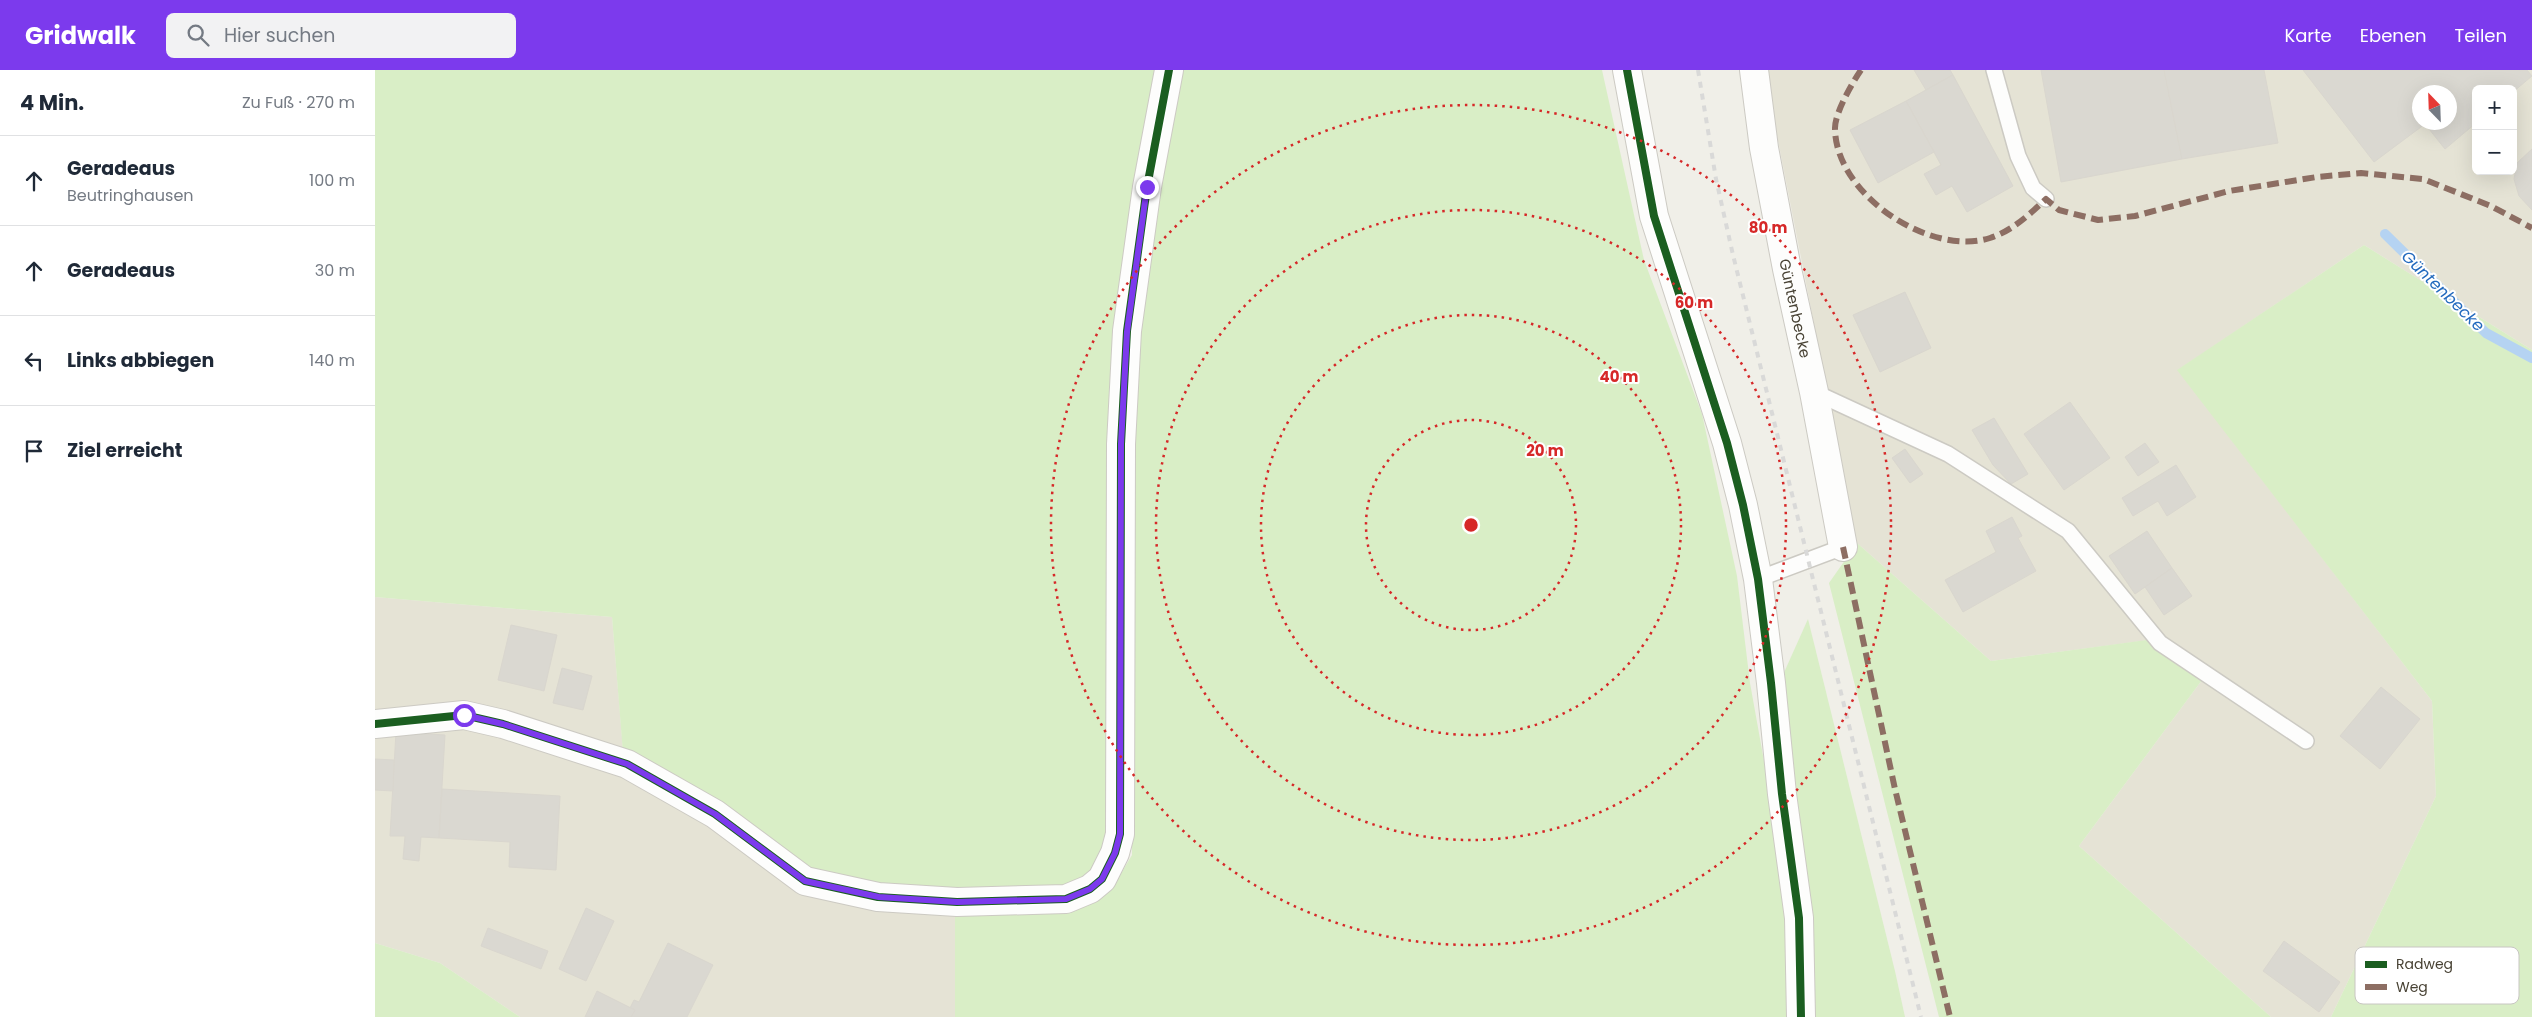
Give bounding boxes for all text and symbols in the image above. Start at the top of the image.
search box [166,13,516,58]
text: Gridwalk [25,19,136,52]
icon: search [184,21,212,49]
text: Hier suchen [224,22,335,49]
text: Karte [2284,23,2332,48]
text: Ebenen [2360,23,2427,48]
text: Teilen [2455,23,2507,48]
north arrow [2412,85,2457,130]
map controls [2472,85,2517,175]
button: + [2472,85,2517,130]
text: 4 Min. [20,88,84,117]
text: Zu Fuß · 270 m [242,91,355,114]
button: − [2472,130,2517,175]
text: Geradeaus [67,155,175,182]
icon: ahead [20,167,48,195]
text: 100 m [309,169,355,192]
route end [1136,176,1159,199]
text: Beutringhausen [67,184,194,207]
text: 80 m [1749,217,1787,238]
water label: Güntenbecke [2396,245,2490,337]
icon: ahead [20,257,48,285]
text: Geradeaus [67,257,175,284]
street label: Güntenbecke [1775,257,1817,360]
text: 30 m [315,259,355,282]
text: 60 m [1675,292,1713,313]
icon: left [20,347,48,375]
text: Links abbiegen [67,347,214,374]
text: 140 m [309,349,355,372]
text: 40 m [1599,366,1639,387]
icon: arrive [20,437,48,465]
text: Ziel erreicht [67,437,183,464]
text: 20 m [1526,440,1564,461]
centre of rings [1462,516,1480,534]
route start [453,704,476,727]
legend [2355,947,2519,1004]
text: Radweg [2396,954,2453,974]
text: Weg [2396,977,2428,997]

